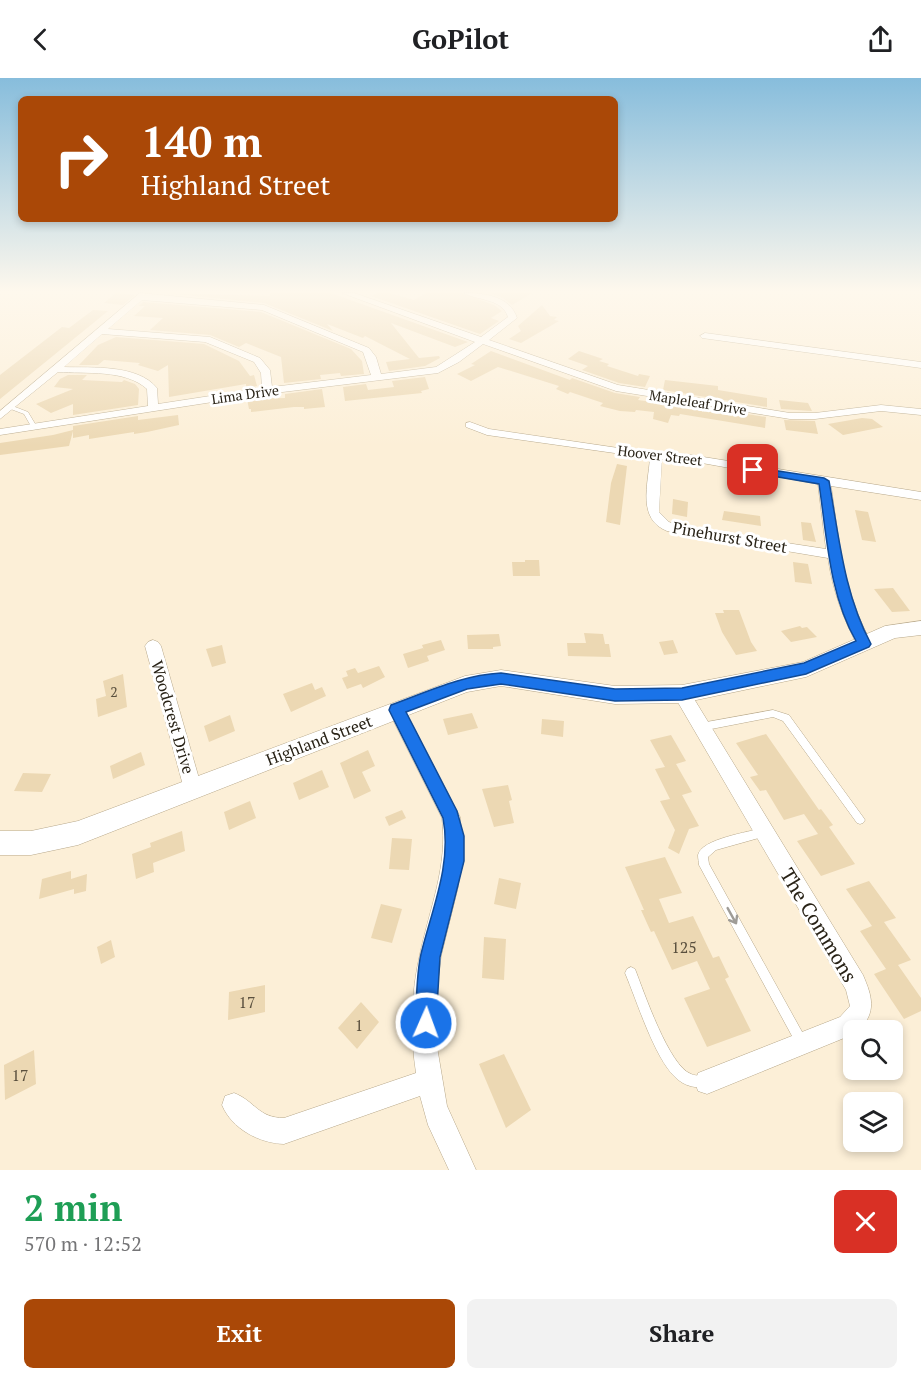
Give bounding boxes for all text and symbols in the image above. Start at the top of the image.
text: GoPilot [412,21,509,57]
icon: back [24,23,57,56]
icon: share [864,23,897,56]
text: 140 m [141,113,262,169]
icon: right [42,120,120,198]
text: Highland Street [141,167,330,203]
street label: Lima Drive [210,380,280,408]
street label: Mapleleaf Drive [648,385,748,419]
street label: Hoover Street [616,440,704,470]
pin [727,444,778,495]
icon: arrive [736,453,769,486]
street label: Pinehurst Street [671,516,789,558]
street label: Woodcrest Drive [146,658,200,776]
house number: 2 [110,682,118,701]
street label: Highland Street [263,710,375,770]
street label: The Commons [774,863,864,987]
one-way arrow [727,907,738,925]
house number: 125 [671,936,697,958]
house number: 17 [238,991,256,1013]
position arrow [394,991,458,1055]
house number: 1 [355,1014,363,1036]
map controls [843,1020,903,1152]
button: search [843,1020,903,1080]
house number: 17 [11,1064,29,1086]
button: layers [843,1092,903,1152]
text: 2 min [24,1184,122,1231]
button: close [834,1190,897,1253]
text: 570 m · 12:52 [24,1230,142,1257]
button: Exit [24,1299,455,1368]
button: Share [467,1299,897,1368]

